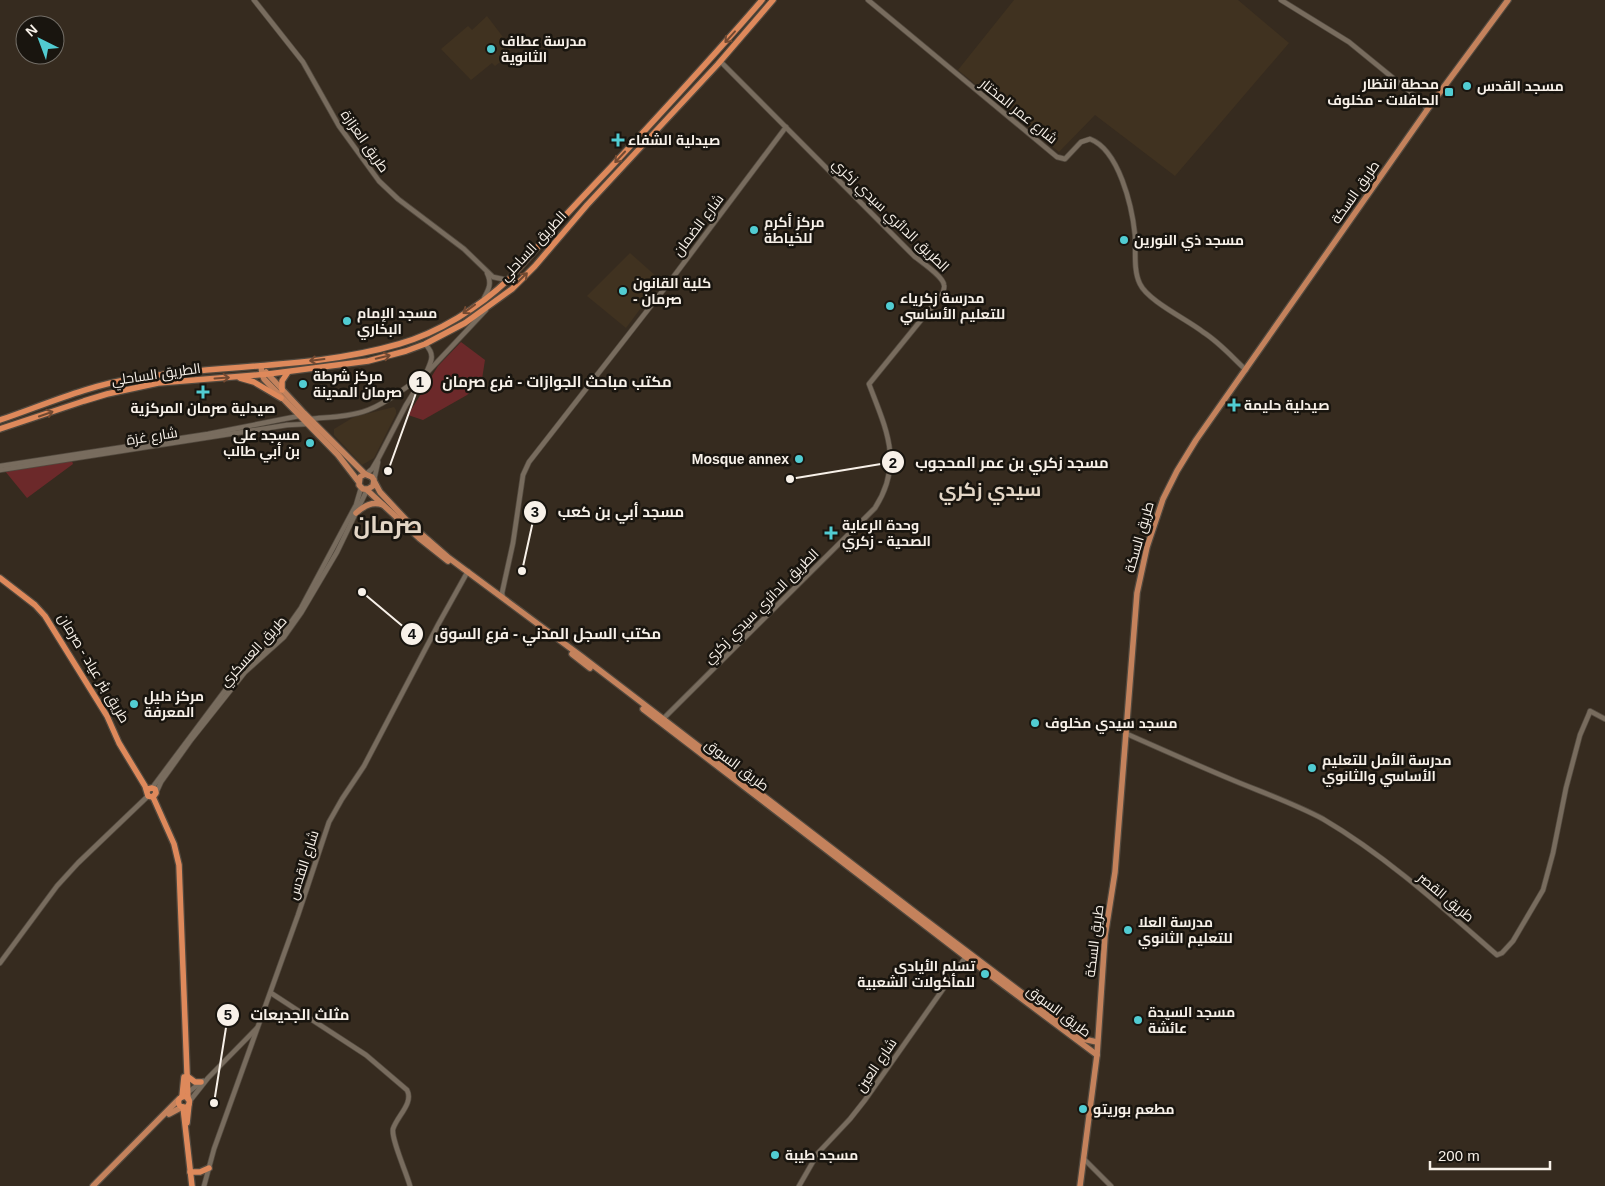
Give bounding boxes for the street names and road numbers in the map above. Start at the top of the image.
street label: شارع عمر المختار [976,74,1061,148]
street label: طريق العزازة [337,107,392,176]
street label: الطريق الدائري سيدي زكري [827,155,953,278]
street label: طريق السكة [1328,158,1383,227]
street label: شارع الضمان [669,191,727,260]
street label: الطريق الساحلي [497,208,572,287]
street label: الطريق الساحلي [110,360,202,392]
street label: شارع غزة [125,424,179,449]
street label: طريق السكة [1121,500,1158,574]
street label: الطريق الدائري سيدي زكري [700,545,825,670]
street label: طريق بئر عياد - صرمان [54,610,133,726]
street label: طريق العسكري [216,612,293,692]
street label: طريق السوق [701,736,772,795]
street label: شارع القدس [284,828,323,902]
street label: طريق القصر [1413,868,1477,926]
street label: طريق السكة [1082,904,1107,978]
street label: طريق السوق [1023,982,1094,1041]
street label: شارع العين [852,1035,901,1095]

